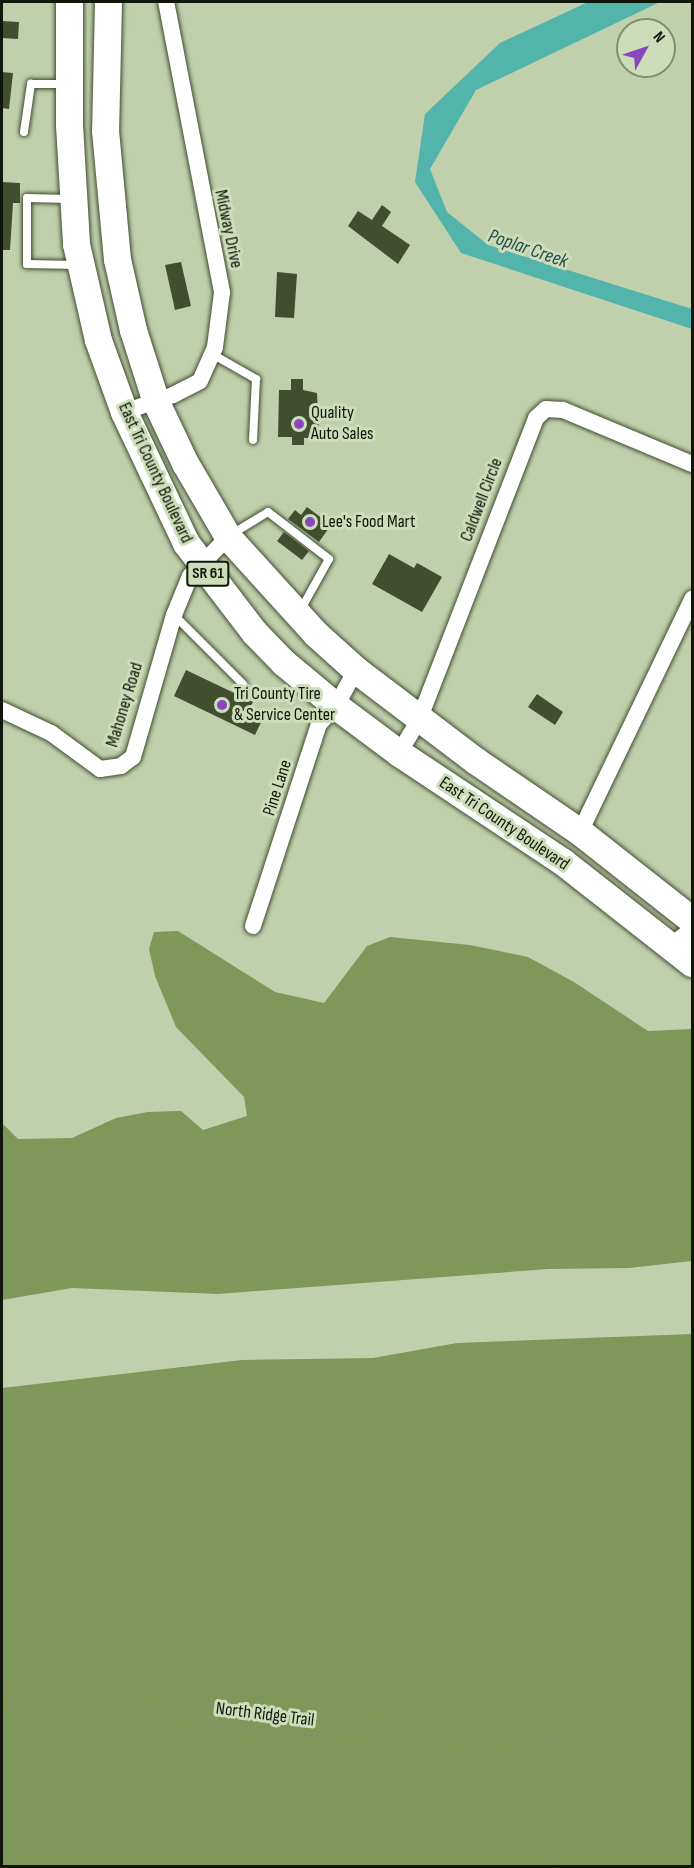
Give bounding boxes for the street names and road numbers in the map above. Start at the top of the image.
street label: Midway Drive [209,188,247,270]
street label: East Tri County Boulevard [113,399,197,547]
street label: Caldwell Circle [456,455,508,545]
road number: SR 61 [186,561,230,587]
street label: Mahoney Road [102,660,148,750]
street label: Pine Lane [259,757,297,819]
street label: East Tri County Boulevard [435,772,573,876]
street label: North Ridge Trail [215,1698,315,1732]

